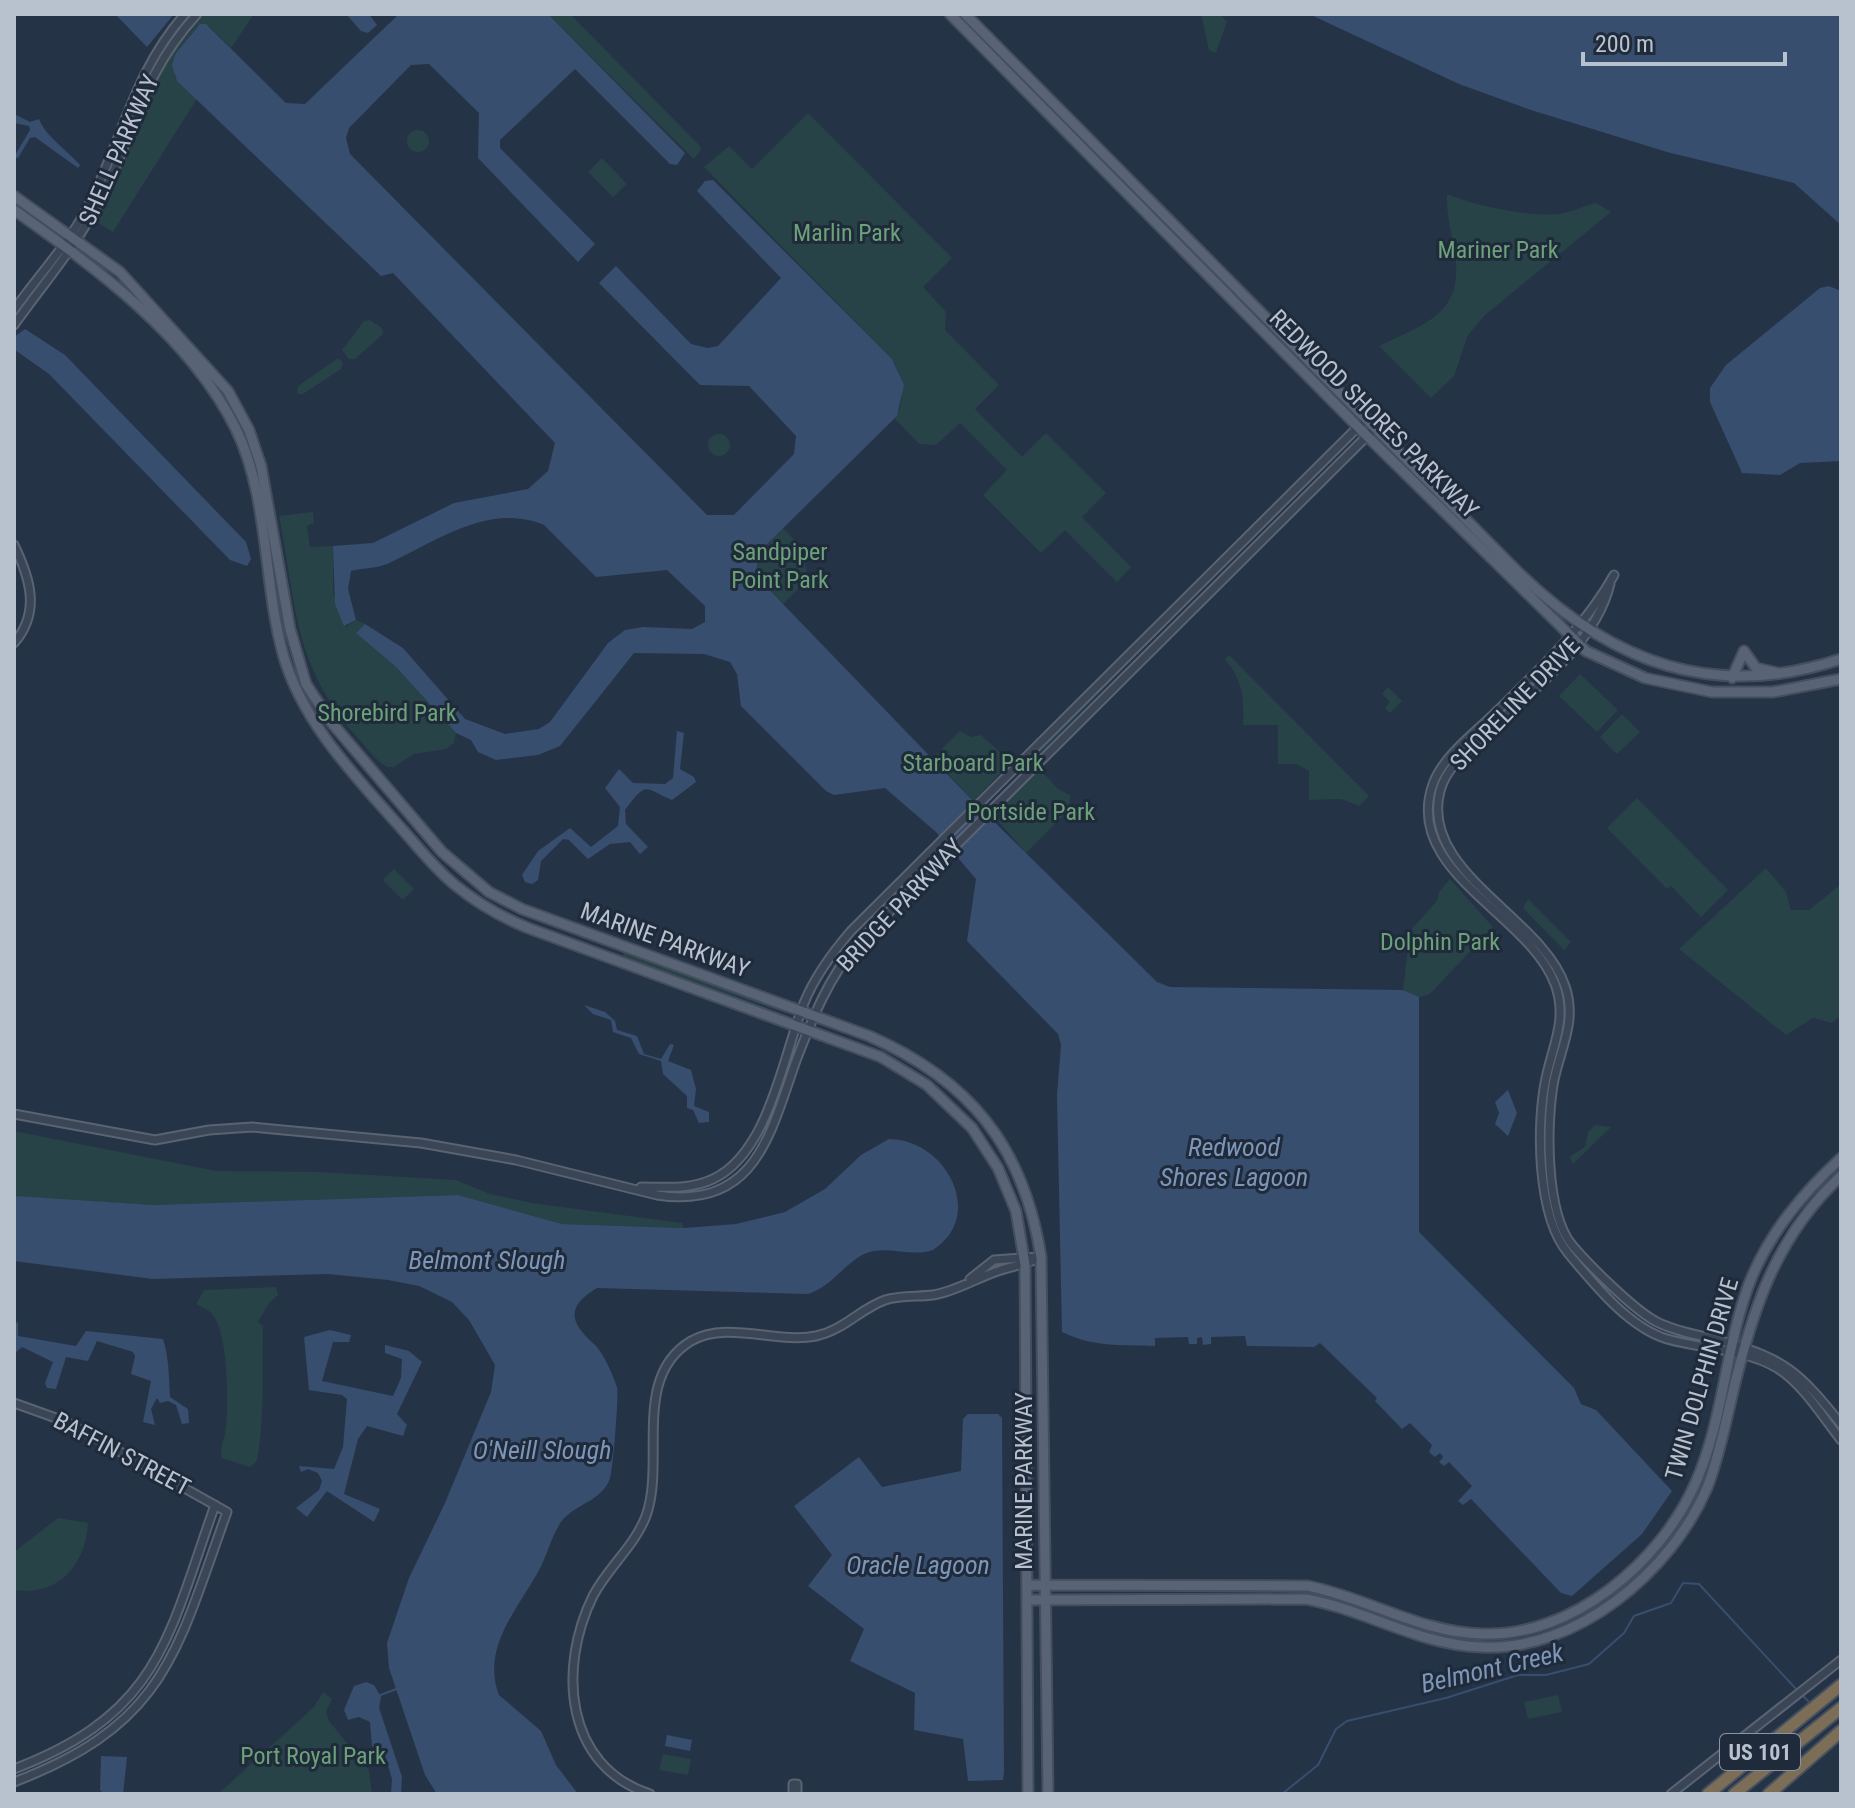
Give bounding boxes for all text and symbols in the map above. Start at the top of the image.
scale bar [1583,16,1785,66]
text: 200 m [1595,30,1654,58]
street label: SHELL PARKWAY [73,70,165,230]
park label: Marlin Park [793,219,901,247]
park label: Mariner Park [1438,236,1559,264]
street label: REDWOOD SHORES PARKWAY [1264,304,1484,524]
park label: Sandpiper Point Park [731,538,829,594]
street label: SHORELINE DRIVE [1445,632,1586,776]
park label: Shorebird Park [317,699,457,727]
park label: Starboard Park [902,749,1044,777]
park label: Portside Park [967,798,1095,826]
street label: BRIDGE PARKWAY [831,832,969,977]
street label: MARINE PARKWAY [577,896,754,984]
park label: Dolphin Park [1380,928,1500,956]
water label: Redwood Shores Lagoon [1160,1132,1308,1192]
water label: Belmont Slough [409,1245,565,1275]
street label: TWIN DOLPHIN DRIVE [1660,1275,1744,1483]
street label: MARINE PARKWAY [1010,1392,1038,1570]
street label: BAFFIN STREET [49,1406,195,1502]
water label: O'Neill Slough [473,1435,611,1465]
water label: Oracle Lagoon [846,1550,990,1580]
water label: Belmont Creek [1418,1637,1567,1699]
road number: US 101 [1720,1734,1800,1770]
park label: Port Royal Park [240,1742,386,1770]

